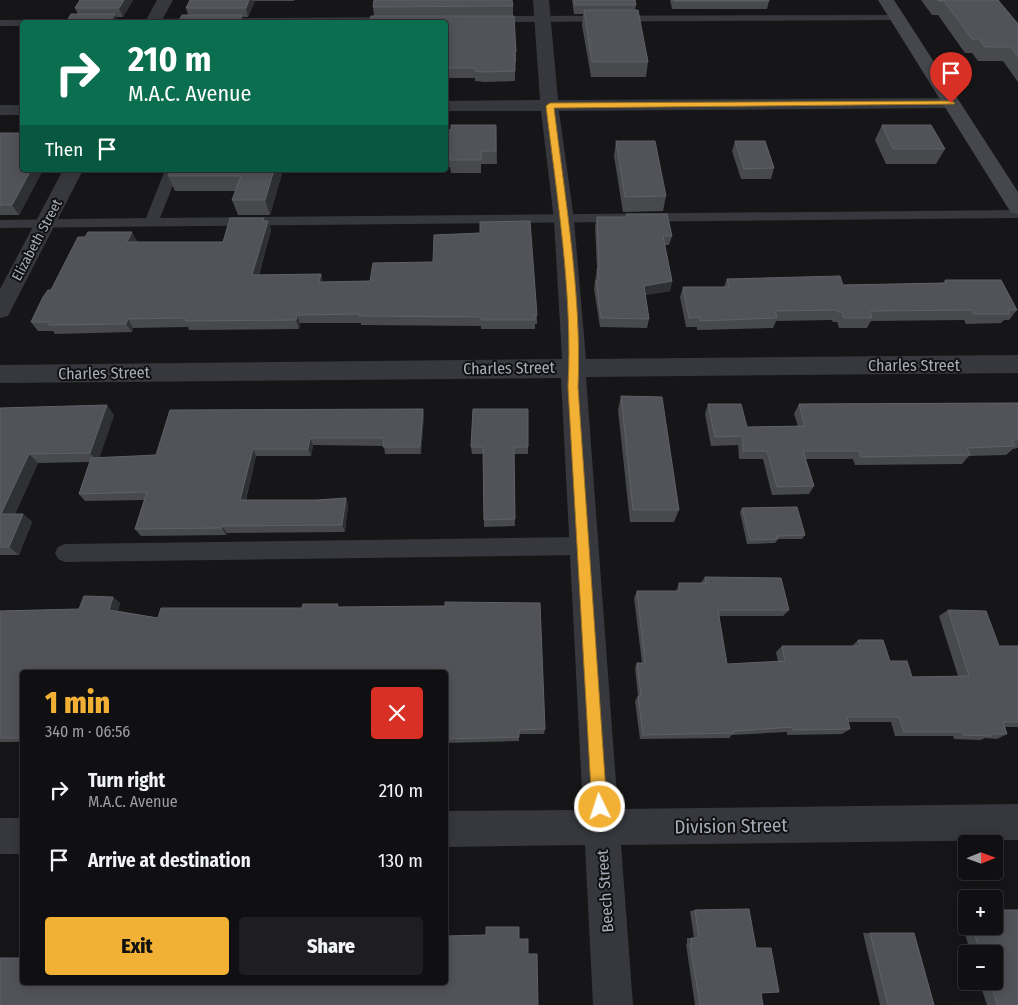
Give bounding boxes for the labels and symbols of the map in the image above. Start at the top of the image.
pin [930,52,972,103]
street label: Elizabeth Street [8,196,66,284]
street label: Charles Street [868,356,961,375]
street label: Charles Street [463,358,556,378]
street label: Charles Street [58,363,151,383]
position arrow [573,780,625,832]
street label: Division Street [674,814,789,838]
north arrow [958,835,1002,880]
street label: Beech Street [593,848,617,933]

